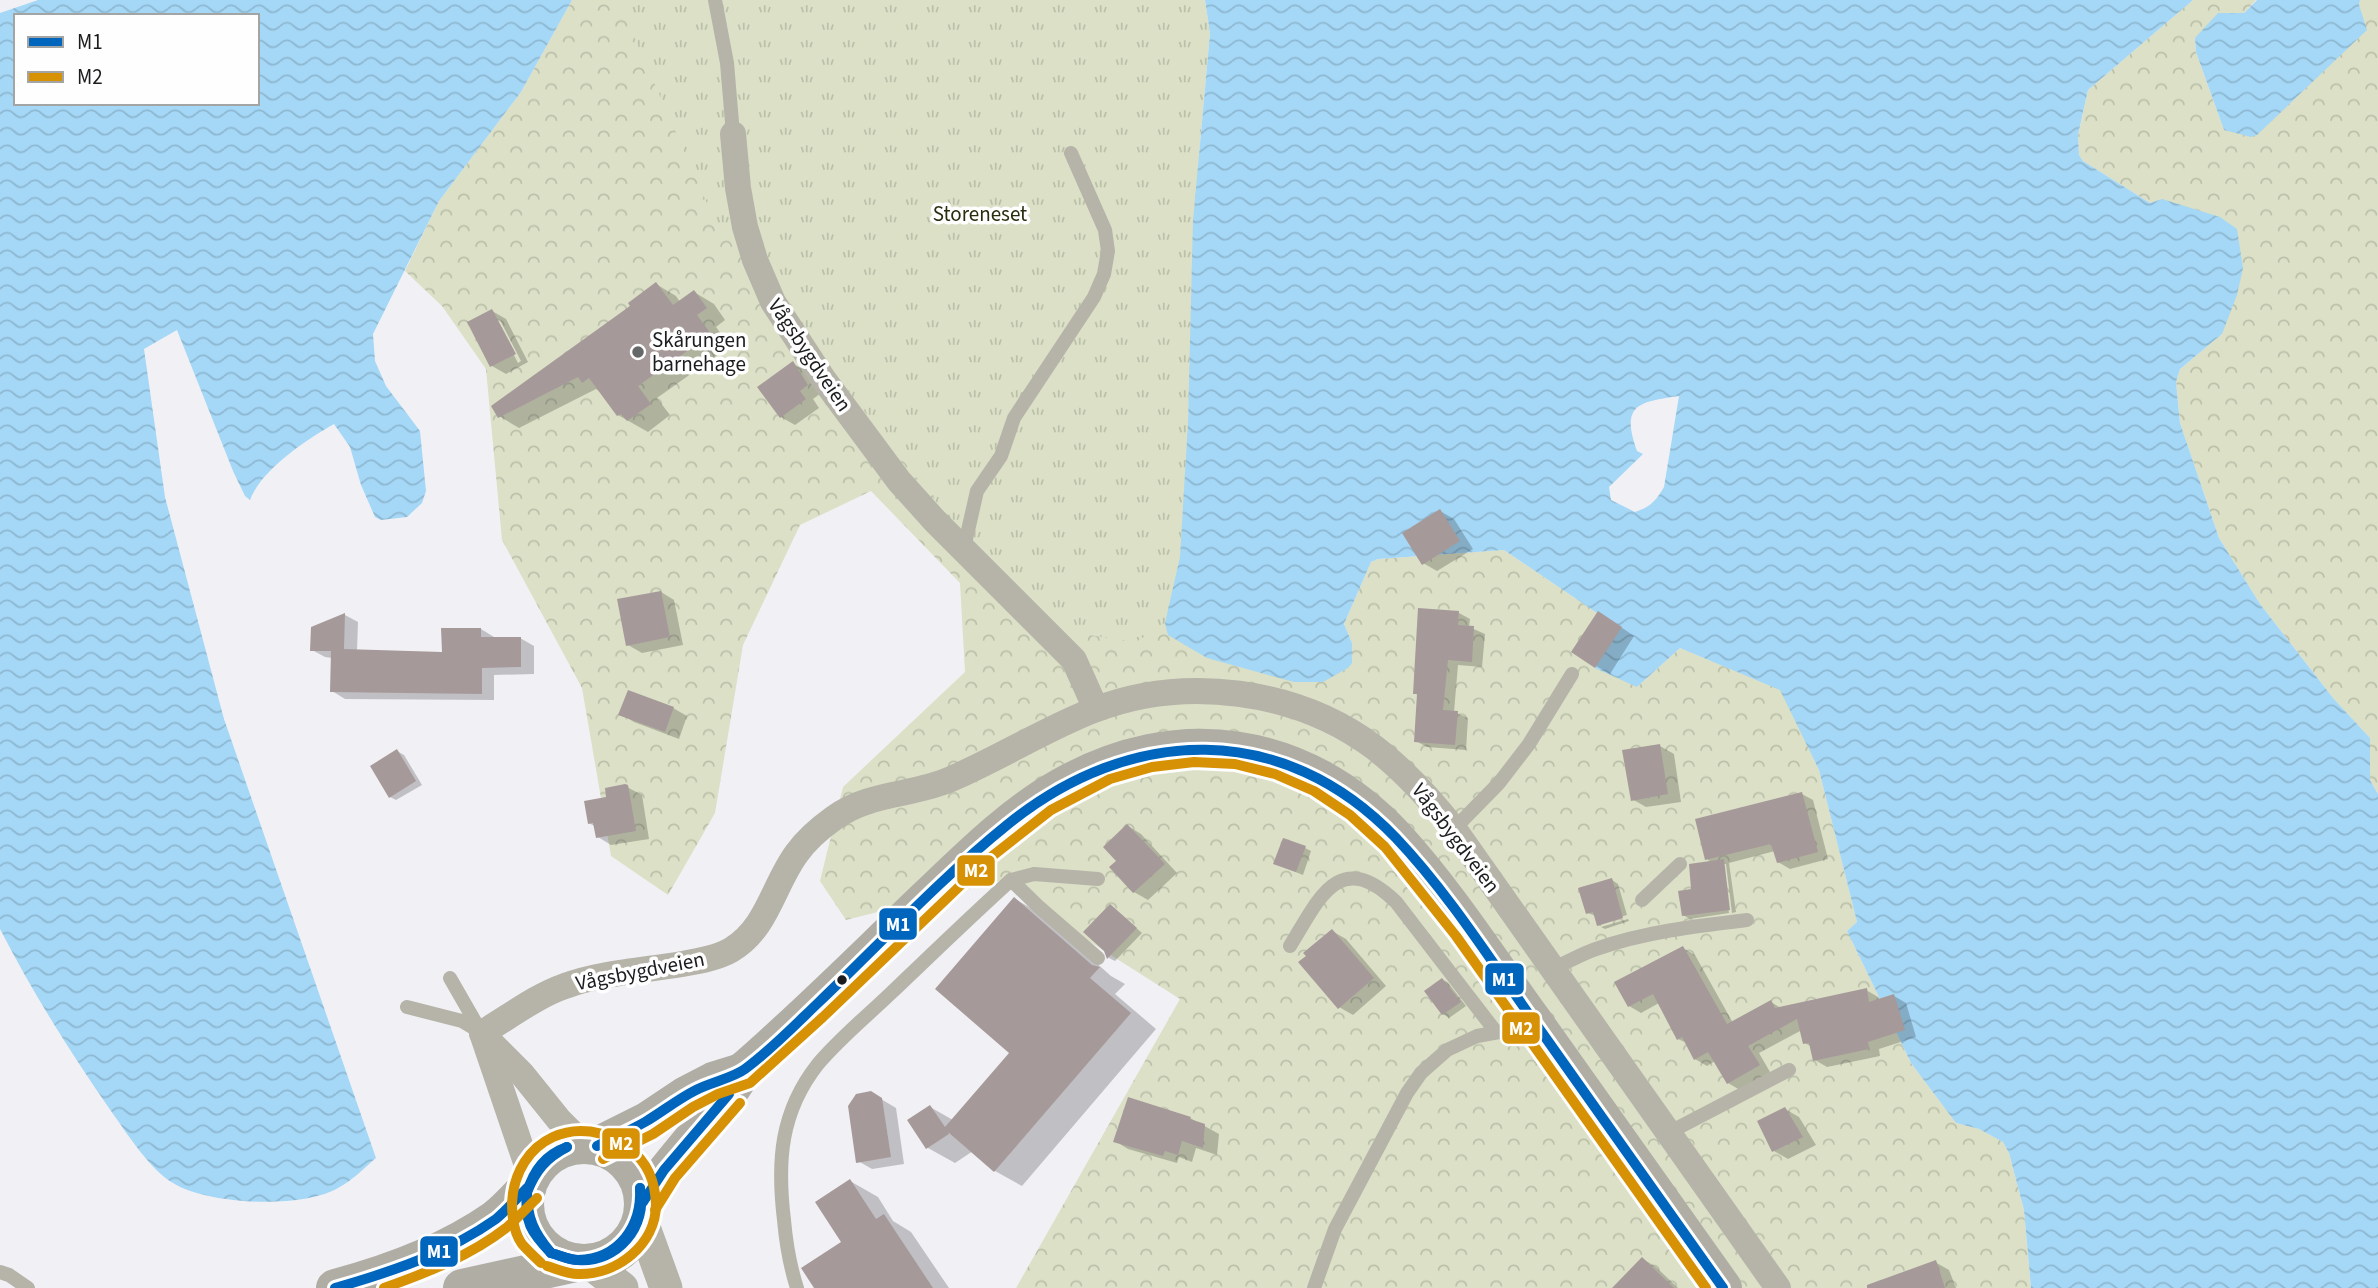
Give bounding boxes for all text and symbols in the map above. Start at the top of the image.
legend [14,14,259,105]
text: M1 [77,27,103,57]
text: M2 [77,62,103,92]
park label: Storeneset [933,199,1027,229]
street label: Vågsbygdveien [761,292,859,418]
place label: Skårungen barnehage [652,325,746,379]
marker: Skårungen barnehage [630,344,646,360]
street label: Vågsbygdveien [1405,777,1507,899]
line badge: M2 [956,854,996,887]
text: M2 [964,858,988,885]
line badge: M1 [878,907,918,941]
text: M1 [886,912,910,939]
street label: Vågsbygdveien [573,944,707,998]
line badge: M1 [1484,962,1525,996]
text: M1 [1492,967,1516,994]
unlabelled marker [835,973,849,987]
line badge: M2 [1501,1011,1541,1045]
text: M2 [1509,1016,1533,1043]
line badge: M2 [601,1127,641,1160]
text: M2 [609,1131,633,1158]
line badge: M1 [419,1235,459,1268]
text: M1 [427,1239,451,1266]

